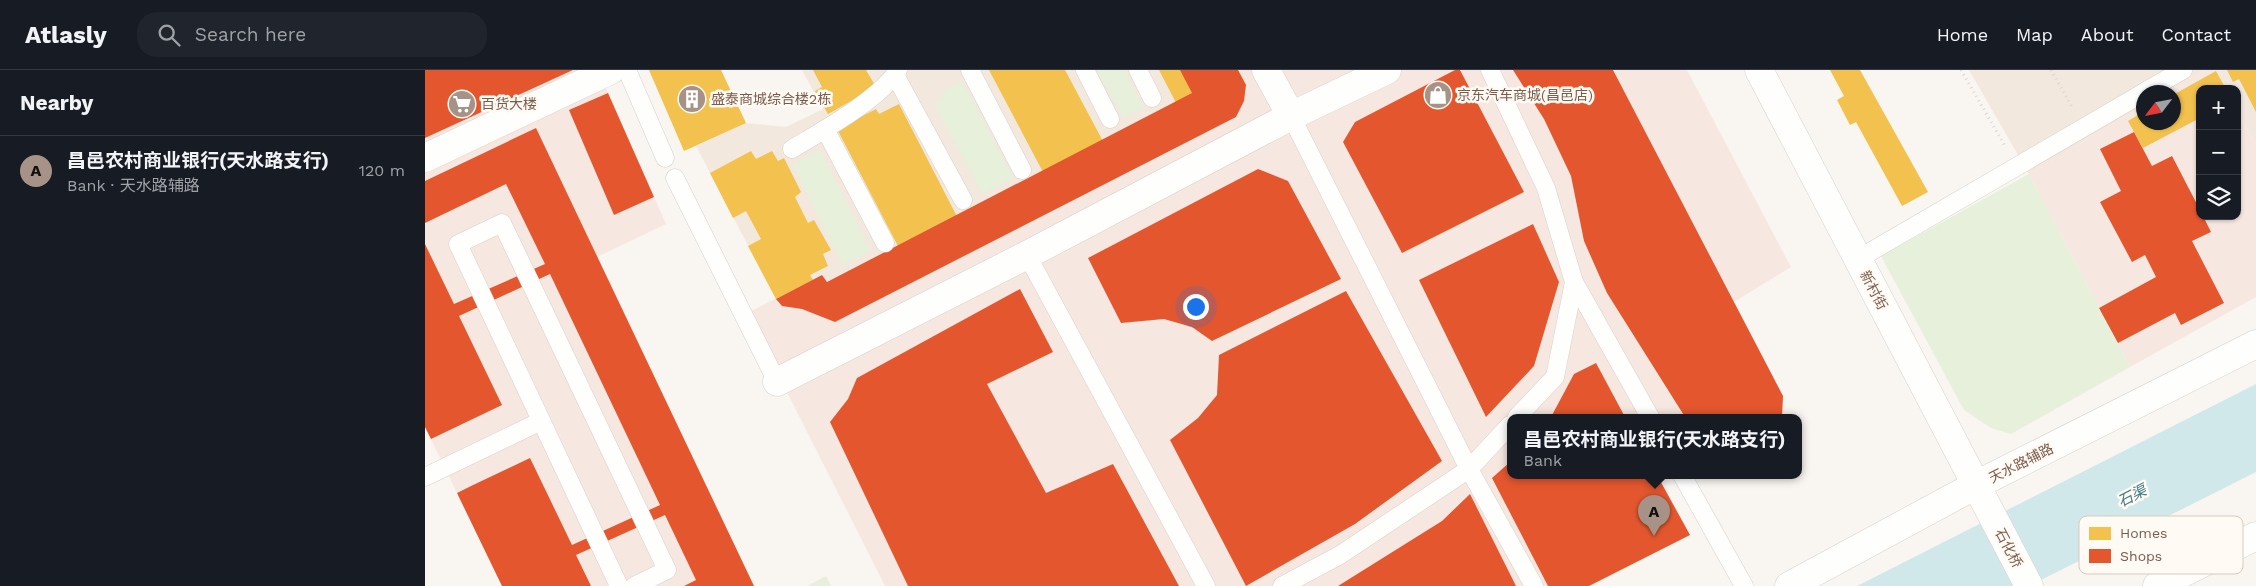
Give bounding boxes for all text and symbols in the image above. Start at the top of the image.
search box [137,12,487,57]
text: Atlasly [25,21,107,49]
icon: search [155,21,183,49]
text: Search here [195,23,306,46]
text: Home [1937,24,1988,45]
text: Map [2016,24,2053,45]
text: About [2081,24,2133,45]
text: Contact [2161,24,2231,45]
shop icon: 京东汽车商城(昌邑店) [1423,80,1453,110]
building icon: 盛泰商城综合楼2栋 [677,84,707,114]
north arrow [2136,85,2181,130]
map controls [2196,85,2241,220]
button: + [2196,85,2241,130]
place label: 京东汽车商城(昌邑店) [1457,87,1593,103]
supermarket icon: 百货大楼 [447,89,477,119]
text: Nearby [20,90,93,115]
place label: 盛泰商城综合楼2栋 [711,91,831,107]
place label: 百货大楼 [481,96,537,112]
button: − [2196,130,2241,175]
text: 昌邑农村商业银行(天水路支行) [67,149,329,172]
text: A [31,161,41,180]
text: 120 m [359,161,405,180]
button: layers [2196,175,2241,220]
text: Bank · 天水路辅路 [67,176,200,195]
street label: 新村街 [1857,268,1891,312]
your location [1183,294,1209,320]
popup [1507,414,1802,479]
text: 昌邑农村商业银行(天水路支行) [1524,428,1785,451]
street label: 天水路辅路 [1986,440,2056,486]
text: Bank [1524,451,1562,470]
water label: 石渠 [2115,480,2151,511]
pin: A [1638,495,1670,536]
legend [2079,516,2243,574]
text: Homes [2120,525,2167,541]
street label: 石化桥 [1992,526,2026,570]
text: Shops [2120,548,2162,564]

